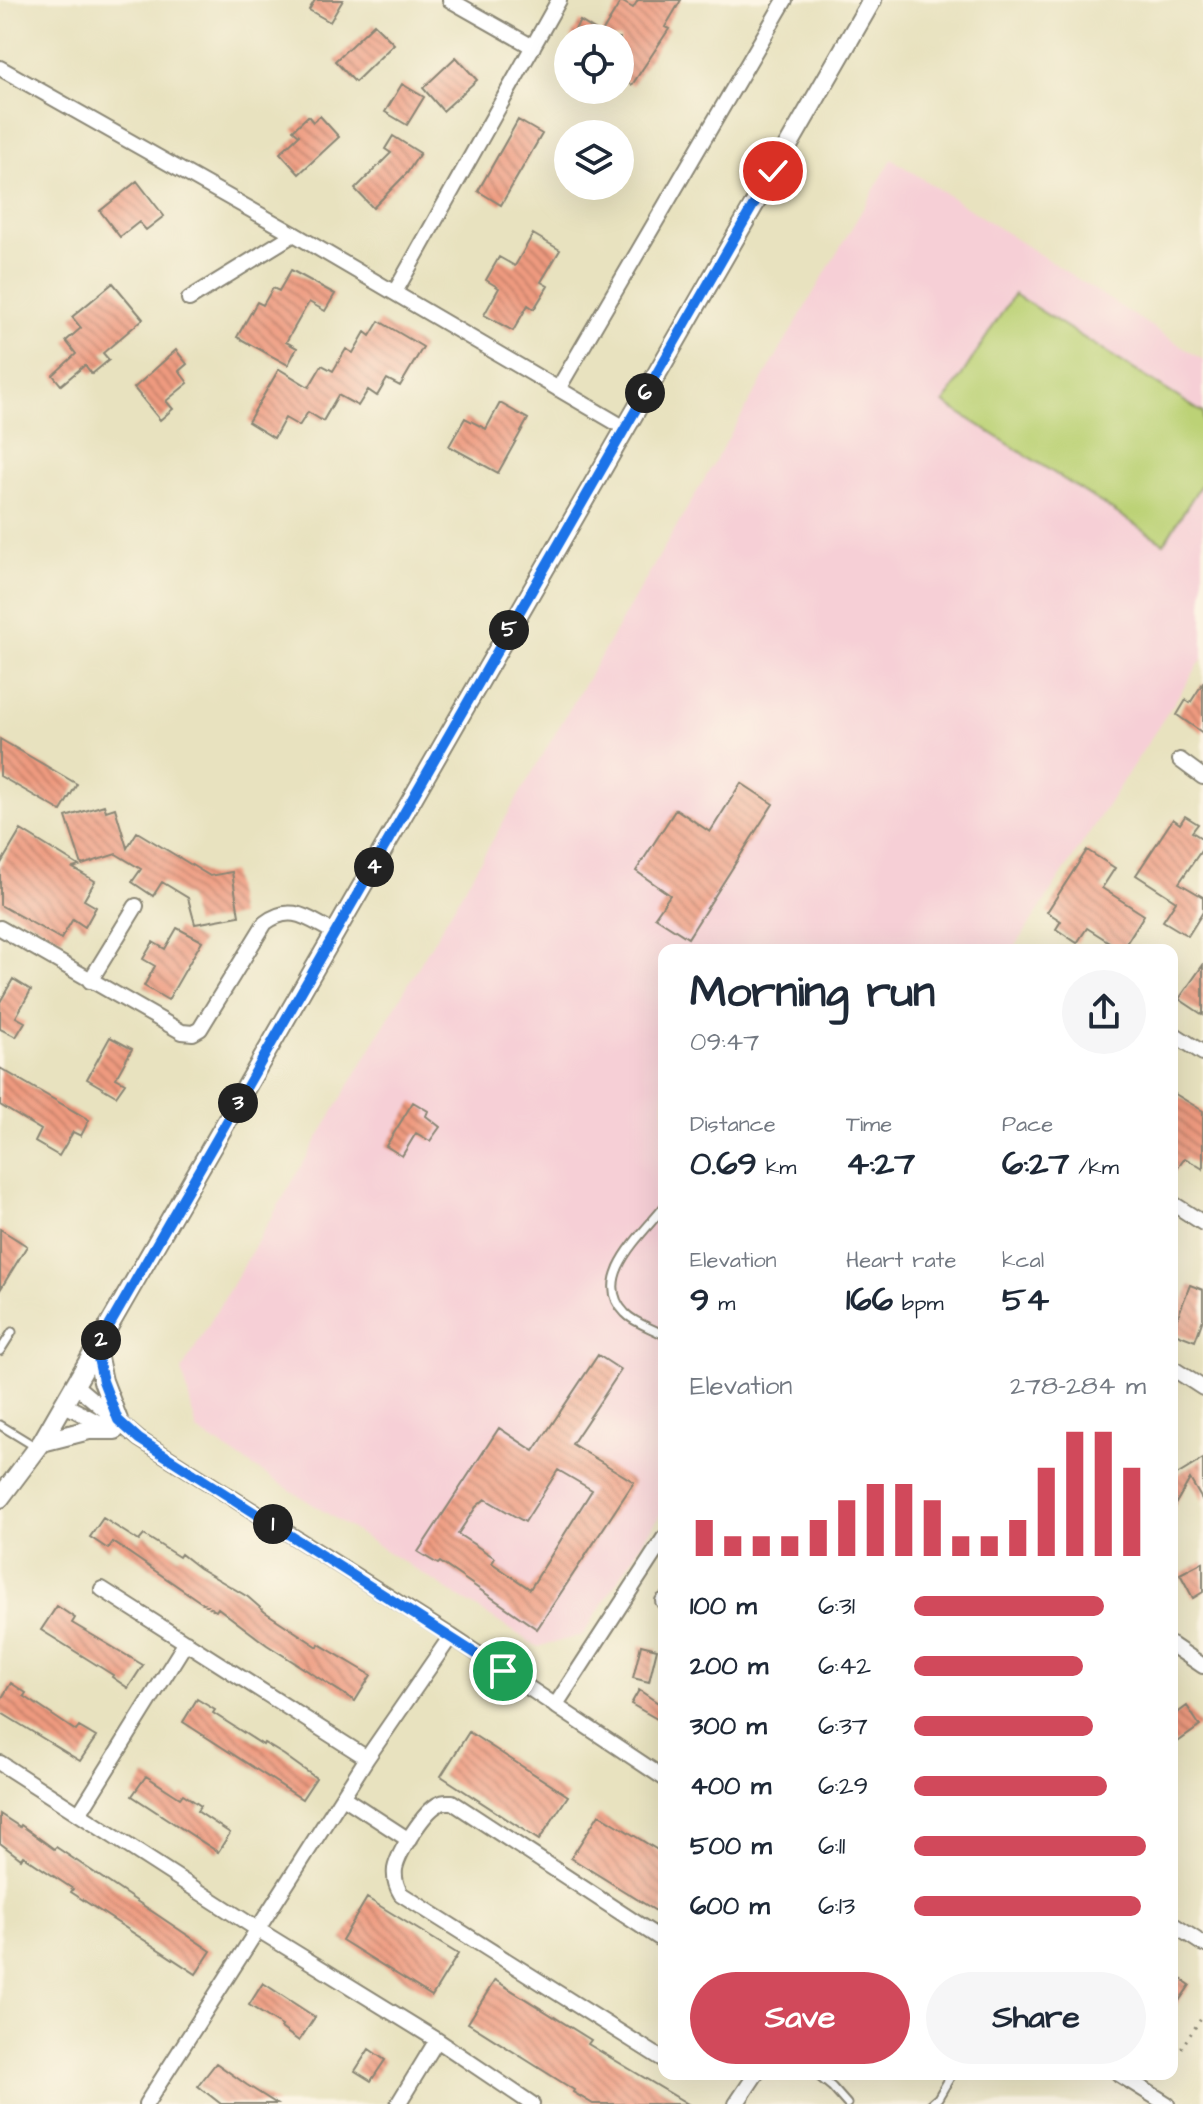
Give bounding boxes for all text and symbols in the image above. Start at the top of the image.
map controls [554,24,634,200]
button: locate [554,24,634,104]
button: layers [554,120,634,200]
pin [739,137,807,205]
icon: check [751,149,795,193]
pin: 6 [625,373,665,413]
text: 6 [638,377,652,408]
pin: 5 [489,610,529,650]
text: 5 [501,614,517,645]
pin: 4 [354,847,394,887]
text: 4 [367,851,381,882]
text: Morning run [690,963,935,1024]
button: share [1062,970,1146,1054]
text: 09:47 [690,1024,759,1060]
pin: 3 [218,1083,258,1123]
text: 3 [232,1087,244,1118]
text: Distance [690,1109,776,1140]
text: Time [846,1109,892,1140]
text: Pace [1002,1109,1053,1140]
text: 0.69 [690,1140,757,1188]
text: 4:27 [846,1140,915,1188]
text: 6:27 [1002,1140,1069,1188]
text: km [757,1152,796,1183]
text: /km [1069,1152,1119,1183]
text: Elevation [690,1245,777,1276]
text: Heart rate [846,1245,956,1276]
text: kcal [1002,1245,1044,1276]
text: 9 [690,1276,709,1324]
text: 166 [846,1276,893,1324]
text: 54 [1002,1276,1049,1324]
text: m [709,1288,735,1319]
text: bpm [893,1288,944,1319]
pin: 2 [81,1320,121,1360]
text: 2 [95,1324,107,1355]
text: Elevation [690,1368,792,1404]
text: 278–284 m [1010,1368,1146,1404]
pin: 1 [253,1504,293,1544]
text: 1 [272,1508,274,1539]
text: 100 m [690,1588,757,1624]
text: 6:31 [818,1588,855,1624]
pin [469,1637,537,1705]
text: 200 m [690,1648,768,1684]
text: 6:42 [818,1648,871,1684]
icon: arrive [481,1649,525,1693]
text: 300 m [690,1708,767,1744]
text: 6:37 [818,1708,868,1744]
text: 400 m [690,1768,771,1804]
text: 6:29 [818,1768,868,1804]
text: 500 m [690,1828,772,1864]
text: 6:11 [818,1828,845,1864]
text: 600 m [690,1888,770,1924]
text: 6:13 [818,1888,855,1924]
button: Save [690,1972,910,2064]
button: Share [926,1972,1146,2064]

